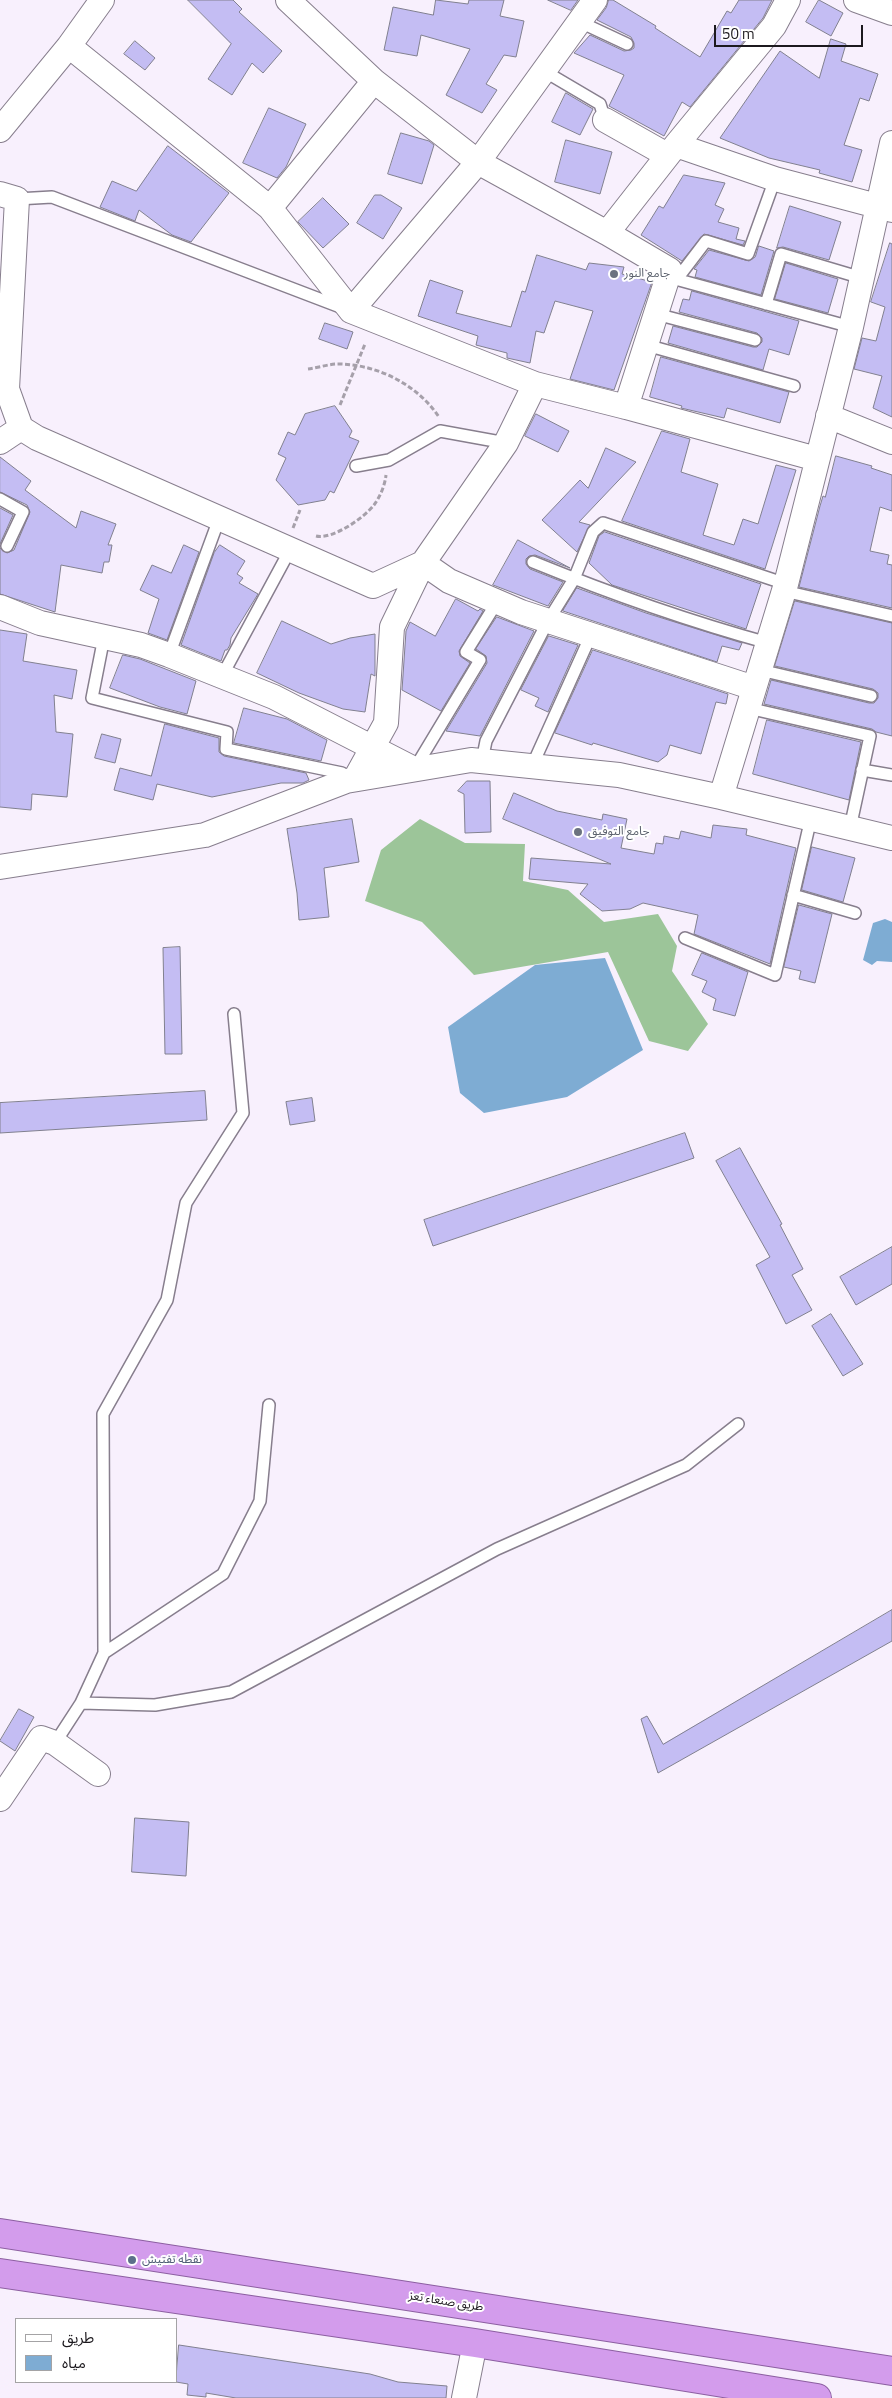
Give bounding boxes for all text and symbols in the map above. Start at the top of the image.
scale bar [717,15,866,47]
text: 50 m [722,22,755,45]
place label: جامع النور [624,267,670,281]
marker: جامع النور [608,268,620,280]
place label: جامع التوفيق [588,825,650,839]
marker: جامع التوفيق [572,826,584,838]
place label: نقطه تفتيش [142,2253,202,2267]
marker: نقطه تفتيش [126,2254,138,2266]
street label: طريق صنعاء تعز [408,2289,484,2315]
legend [15,2318,178,2383]
text: طريق [62,2326,94,2349]
text: مياه [62,2351,86,2374]

